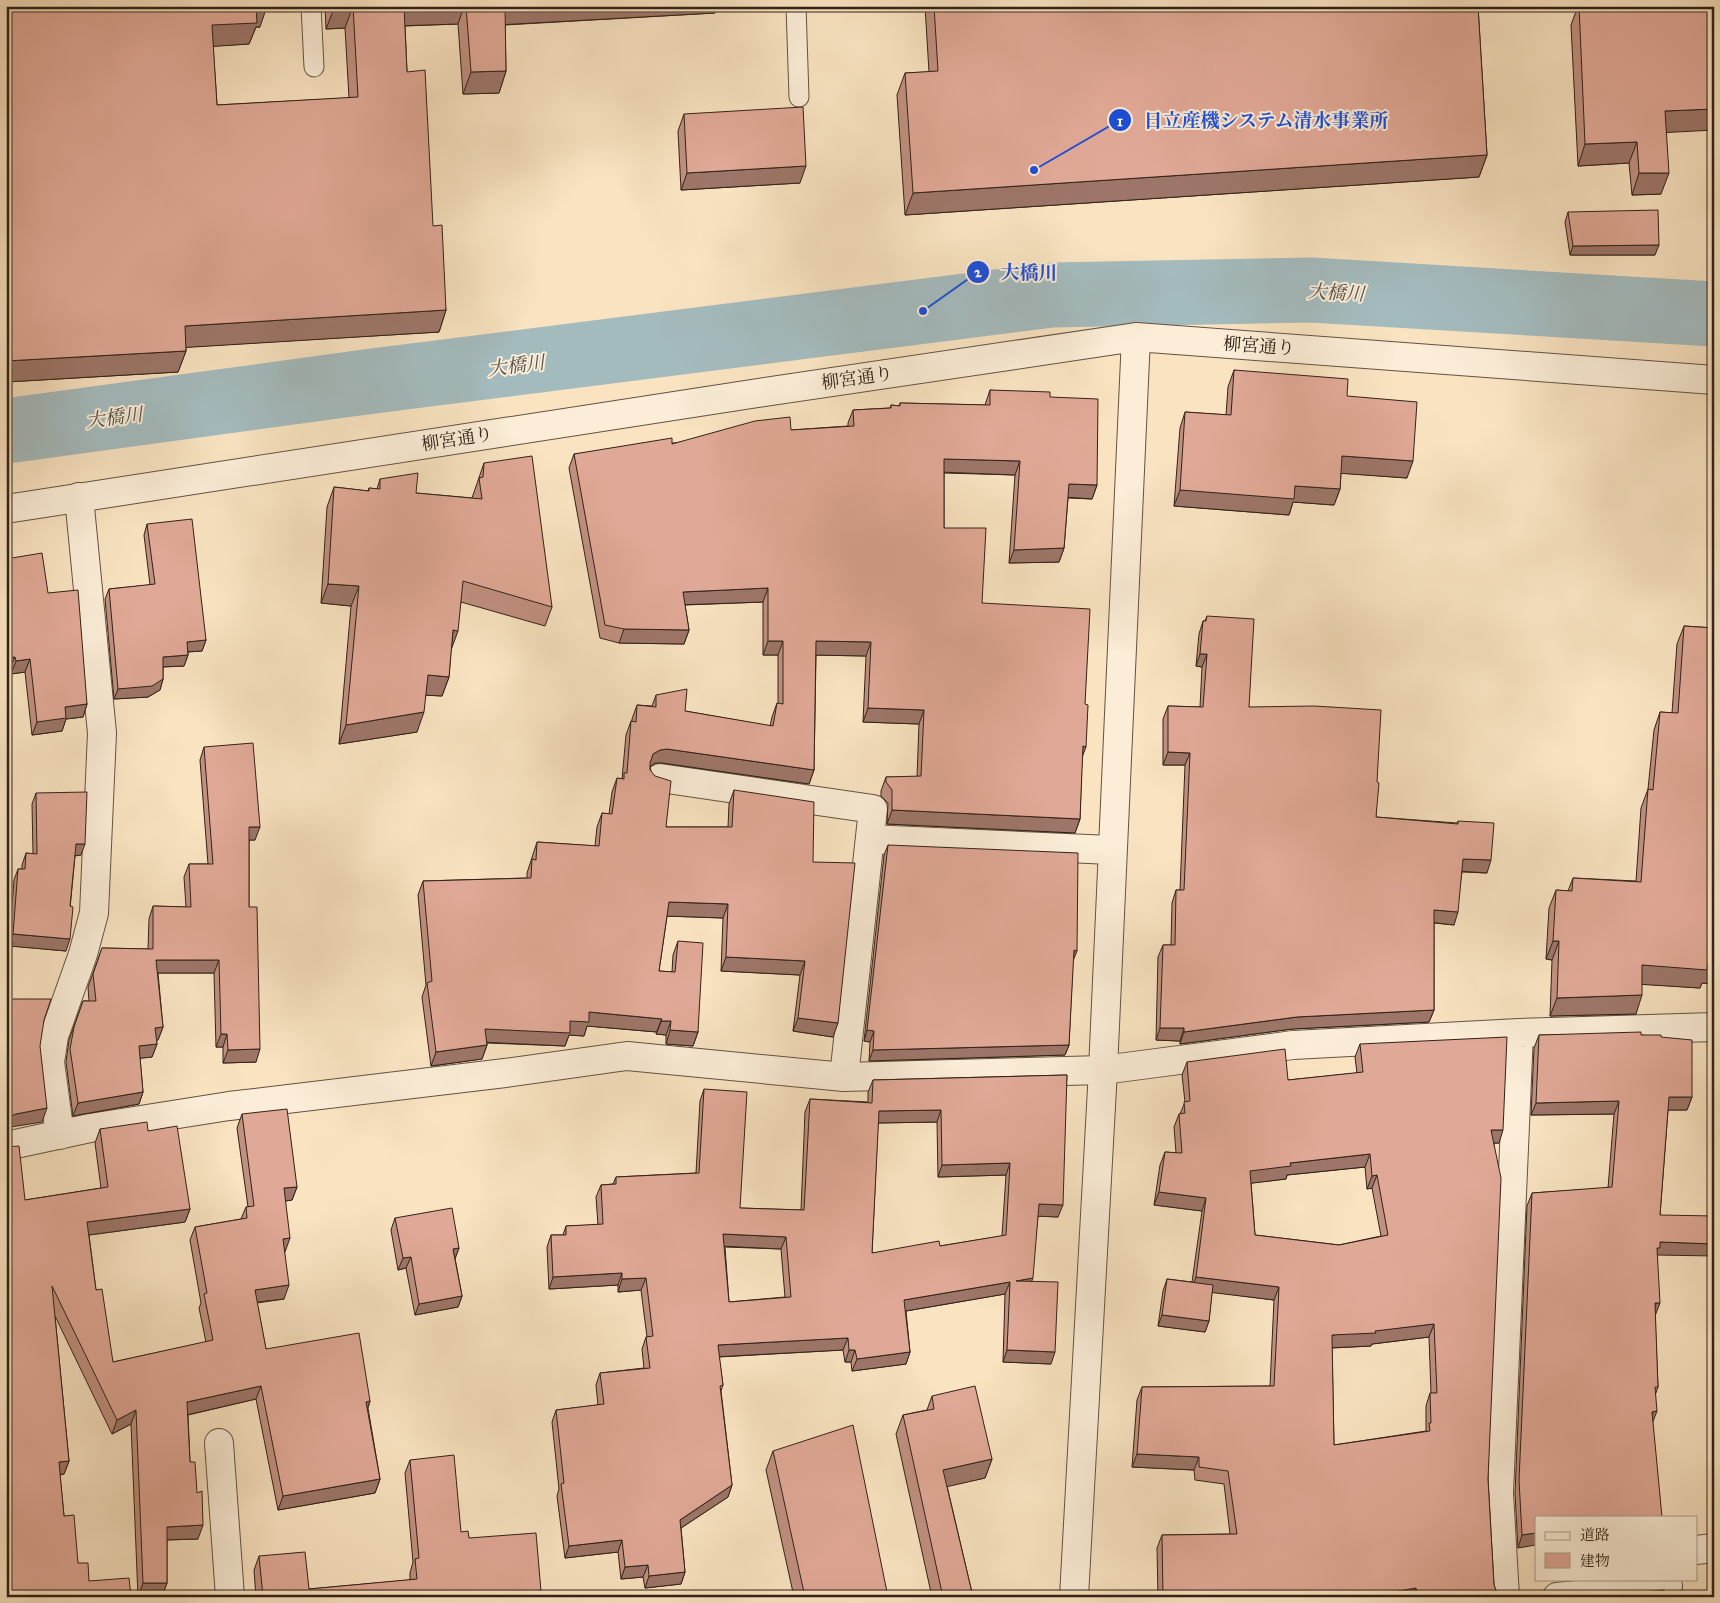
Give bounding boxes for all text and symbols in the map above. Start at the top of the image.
callout: 日立産機システム清水事業所 [1107,103,1399,137]
text: 日立産機システム清水事業所 [1143,109,1389,132]
text: 1 [1117,112,1123,130]
callout: 大橋川 [966,255,1068,289]
text: 大橋川 [1000,261,1058,284]
text: 2 [974,263,982,281]
water label: 大橋川 [1307,280,1367,306]
street label: 柳宮通り [1222,333,1296,359]
water label: 大橋川 [486,350,548,380]
street label: 柳宮通り [820,362,894,394]
water label: 大橋川 [84,402,146,432]
street label: 柳宮通り [420,423,494,455]
legend [1535,1516,1698,1580]
text: 道路 [1580,1526,1610,1544]
text: 建物 [1580,1552,1610,1570]

